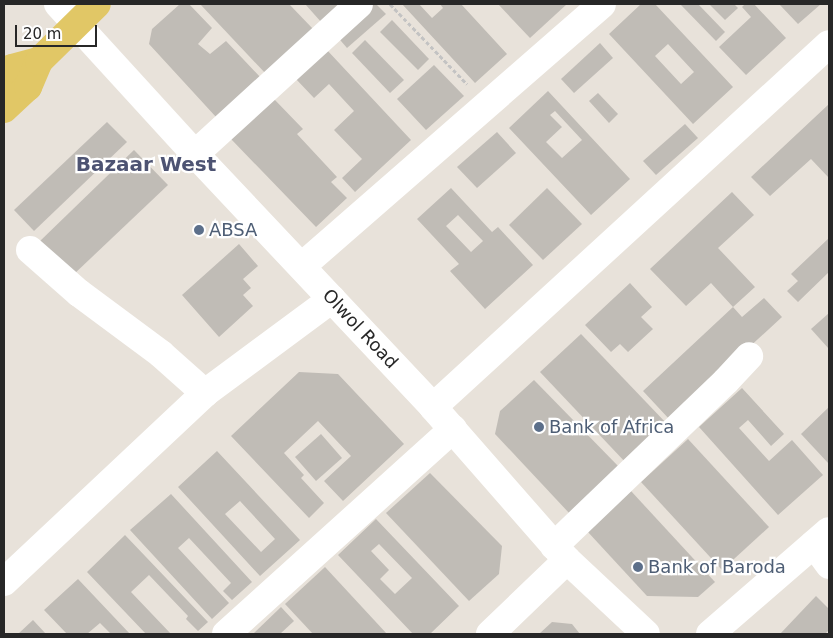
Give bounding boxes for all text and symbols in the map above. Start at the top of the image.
scale bar [18,15,100,47]
text: 20 m [23,25,61,43]
district label: Bazaar West [76,152,216,176]
place label: ABSA [209,219,257,241]
marker: ABSA [193,224,205,236]
street label: Olwol Road [318,285,402,373]
place label: Bank of Africa [549,416,674,438]
marker: Bank of Africa [533,421,545,433]
place label: Bank of Baroda [648,556,786,578]
marker: Bank of Baroda [632,561,644,573]

